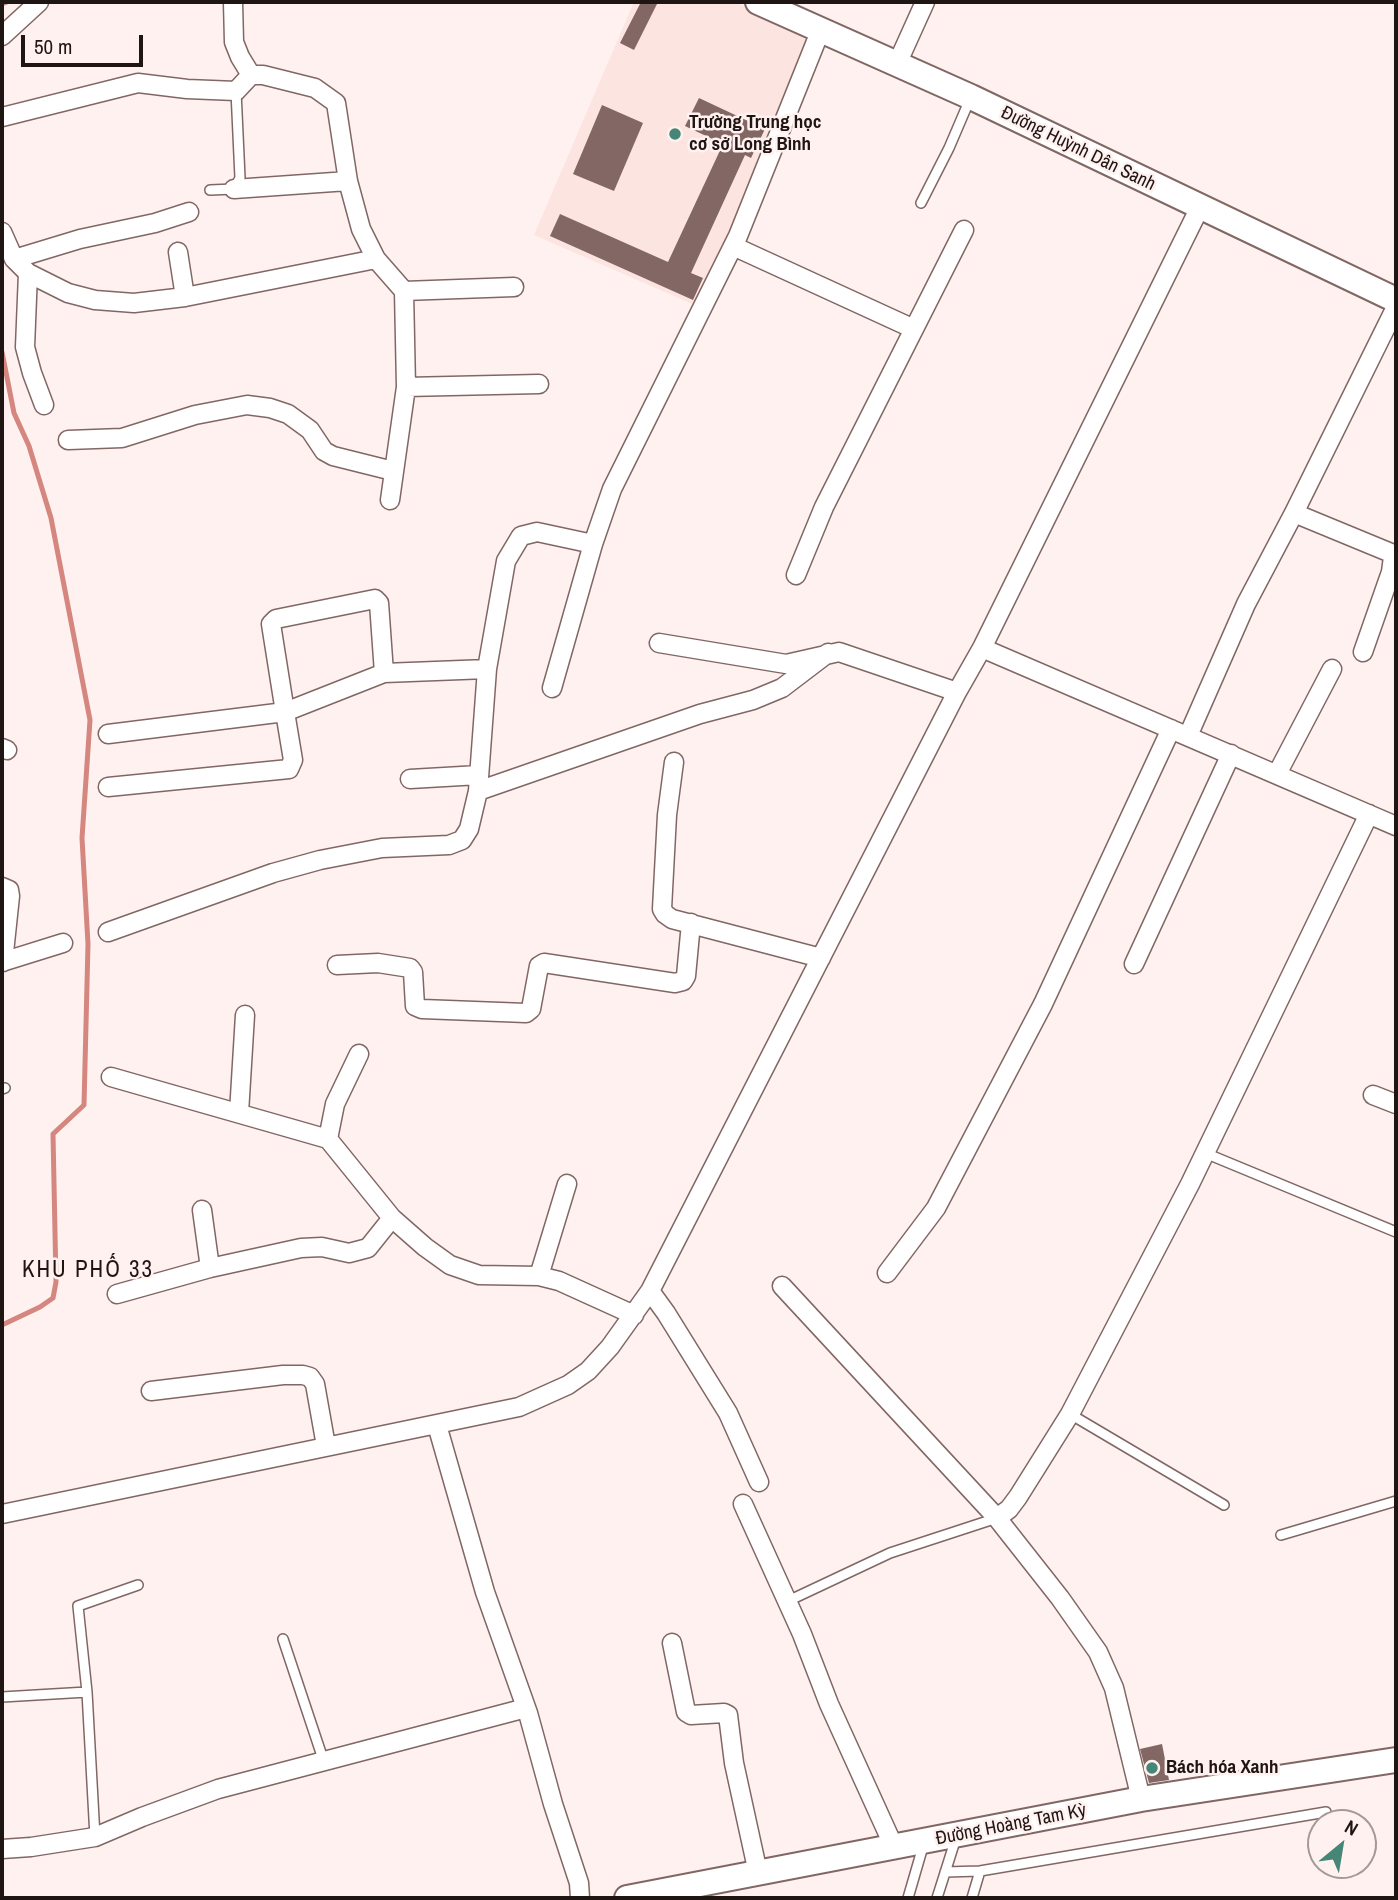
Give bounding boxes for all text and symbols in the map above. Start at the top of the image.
scale bar [24,21,147,65]
text: 50 m [34,32,72,61]
street label: Đường Huỳnh Dân Sanh [997,102,1159,196]
place label: Trường Trung học cơ sở Long Bình [689,112,821,156]
marker: Trường Trung học cơ sở Long Bình [667,126,683,142]
district label: KHU PHỐ 33 [23,1257,153,1285]
place label: Bách hóa Xanh [1166,1757,1279,1779]
marker: Bách hóa Xanh [1144,1760,1160,1776]
street label: Đường Hoàng Tam Kỳ [934,1799,1088,1851]
north arrow [1307,1809,1377,1879]
text: N [1340,1813,1363,1842]

